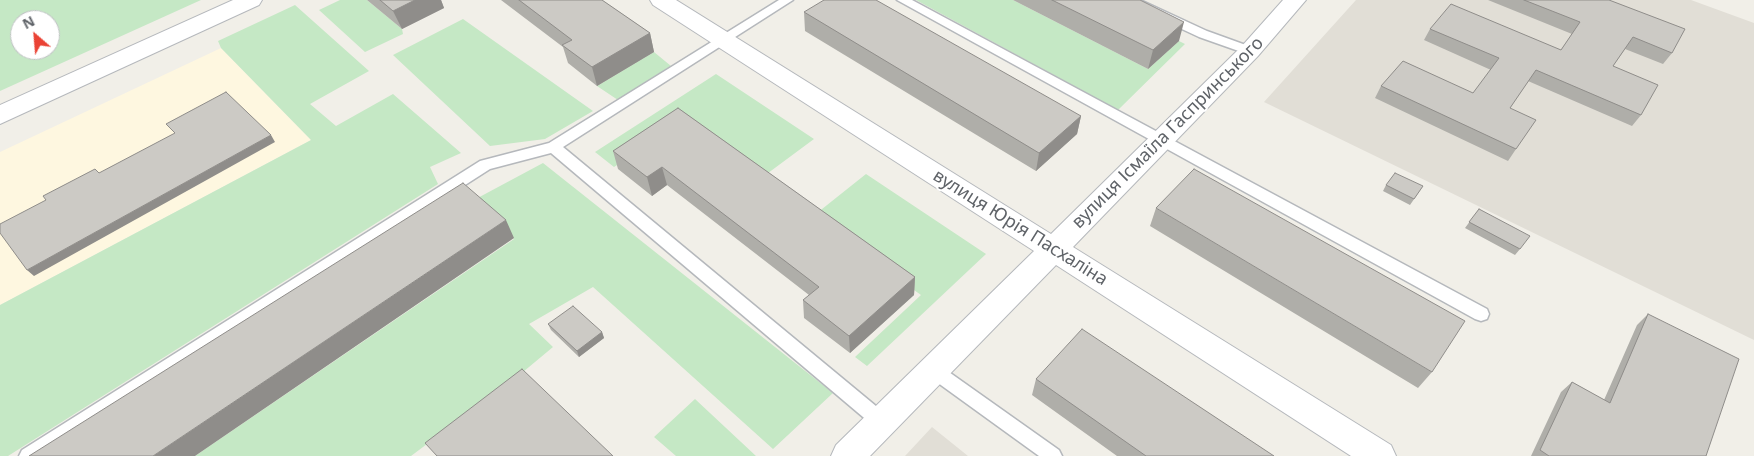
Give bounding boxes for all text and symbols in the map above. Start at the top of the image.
north arrow [10,10,60,60]
text: N [19,11,38,33]
street label: вулиця Ісмаїла Гаспринського [1068,33,1268,233]
street label: вулиця Юрія Пасхаліна [929,165,1111,291]

